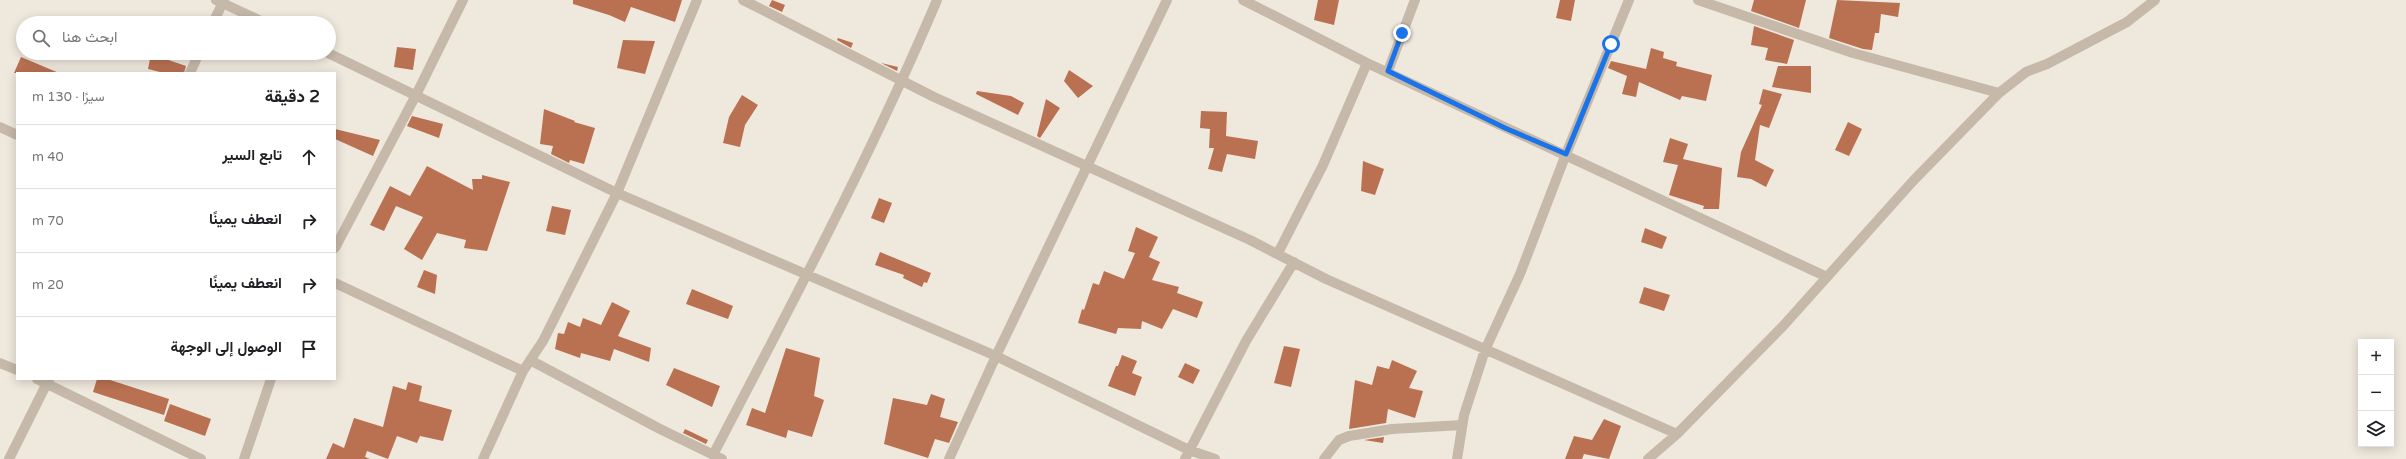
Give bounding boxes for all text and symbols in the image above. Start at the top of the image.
search box [16,16,336,60]
route end [1393,24,1411,42]
icon: search [30,27,52,49]
text: ابحث هنا [62,28,117,46]
route start [1602,35,1620,53]
text: 2 دقيقة [265,86,320,107]
text: سيرًا · 130 m [32,89,105,105]
text: تابع السير [222,146,282,164]
icon: ahead [298,146,320,168]
text: 40 m [32,149,64,165]
text: انعطف يمينًا [209,210,282,228]
icon: right [298,210,320,232]
text: 70 m [32,213,64,229]
text: انعطف يمينًا [209,274,282,292]
icon: right [298,274,320,296]
text: 20 m [32,277,64,293]
text: الوصول إلى الوجهة [171,338,282,356]
icon: arrive [298,338,320,360]
map controls [2358,339,2394,447]
button: + [2358,339,2394,375]
button: − [2358,375,2394,411]
button: layers [2358,411,2394,447]

